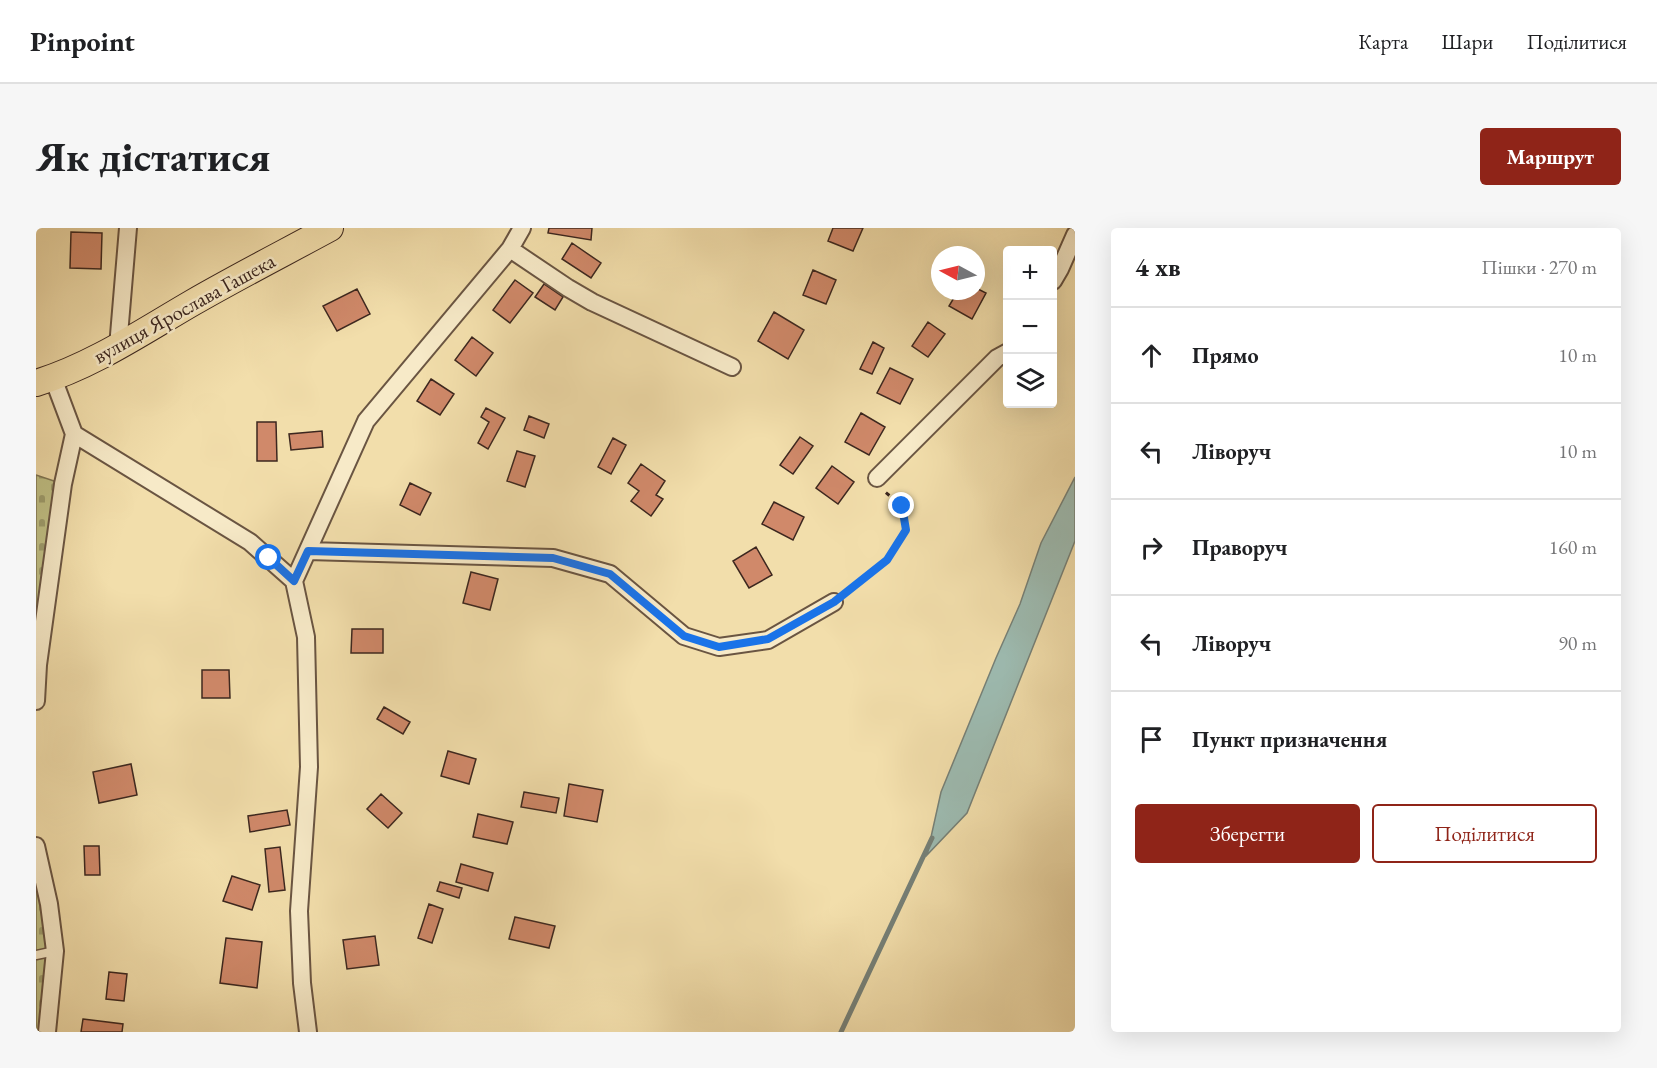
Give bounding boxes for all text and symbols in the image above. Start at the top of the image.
text: Pinpoint [30,23,135,59]
text: Карта [1358,28,1408,55]
text: Шари [1441,28,1493,55]
text: Поділитися [1526,28,1627,55]
button: Маршрут [1480,128,1621,185]
text: Як дістатися [36,129,270,184]
street label: вулиця Ярослава Гашека [88,246,280,369]
north arrow [931,246,985,300]
map controls [1003,246,1057,408]
button: + [1003,246,1057,300]
text: 4 хв [1135,250,1181,284]
text: Пішки · 270 m [1481,254,1597,280]
button: − [1003,300,1057,354]
icon: ahead [1135,339,1168,372]
text: Прямо [1192,341,1259,370]
text: 10 m [1558,342,1597,368]
button: layers [1003,354,1057,408]
icon: left [1135,435,1168,468]
text: Ліворуч [1192,437,1271,466]
text: 10 m [1558,438,1597,464]
route end [888,492,914,518]
icon: right [1135,531,1168,564]
text: Праворуч [1192,533,1288,562]
text: 160 m [1549,534,1597,560]
route start [255,544,281,570]
icon: left [1135,627,1168,660]
text: Ліворуч [1192,629,1271,658]
text: 90 m [1558,630,1597,656]
icon: arrive [1135,723,1168,756]
text: Пункт призначення [1192,725,1387,754]
button: Зберегти [1135,804,1360,863]
button: Поділитися [1372,804,1597,863]

